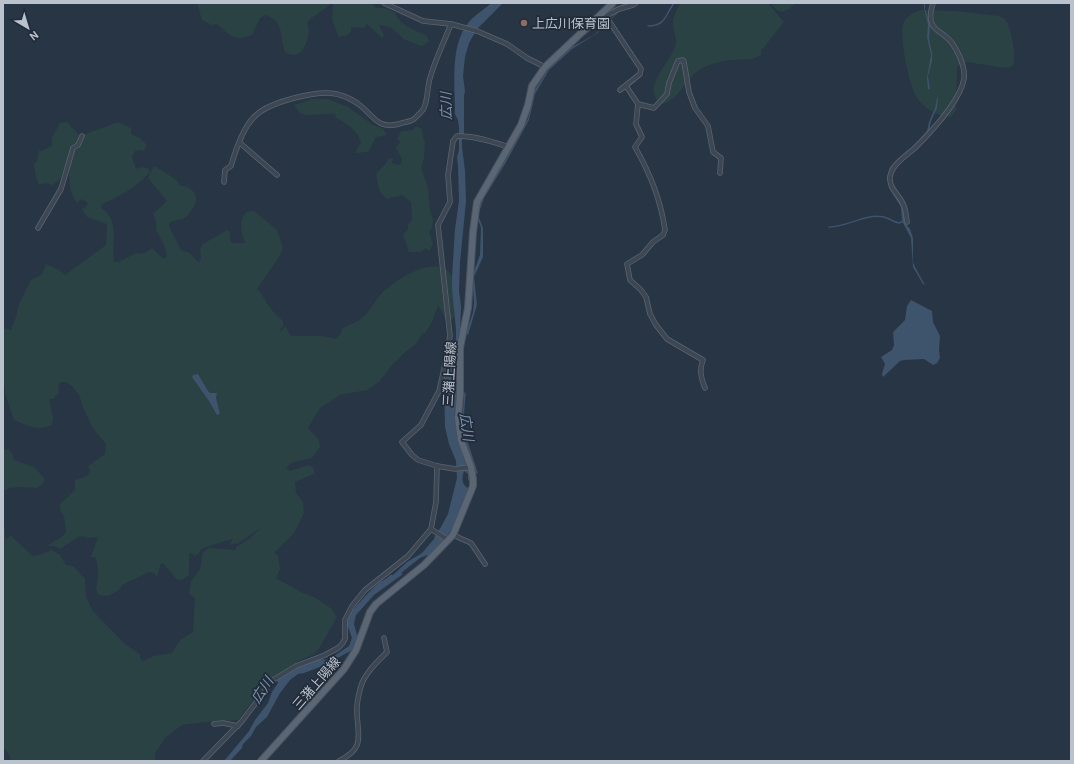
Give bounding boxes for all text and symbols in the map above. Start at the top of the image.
north arrow [8,8,48,48]
place label: 上広川保育園 [532,17,610,33]
marker: 上広川保育園 [519,18,529,28]
text: N [26,27,41,43]
water label: 広川 [439,90,456,120]
street label: 三潴上陽線 [440,341,461,407]
water label: 広川 [455,412,476,444]
street label: 三潴上陽線 [289,654,345,714]
water label: 広川 [249,673,279,707]

